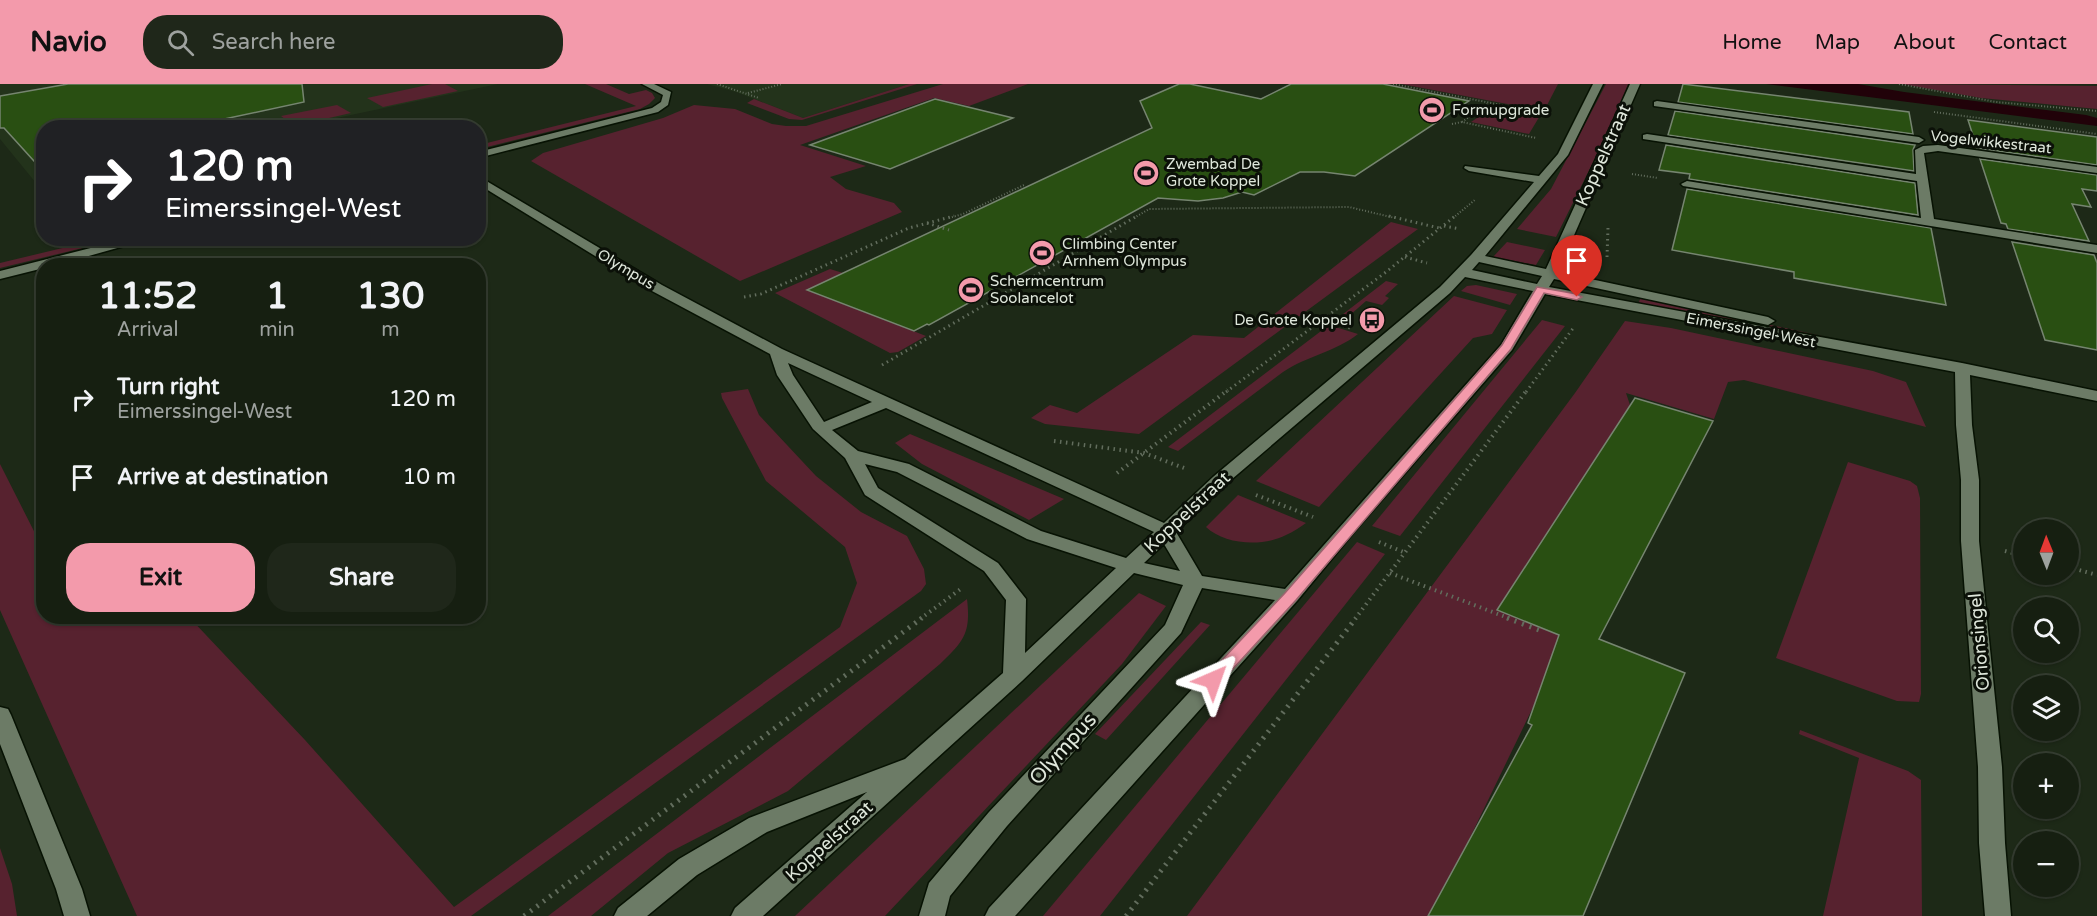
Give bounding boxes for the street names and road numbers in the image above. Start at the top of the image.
street label: Koppelstraat [1571,100,1635,210]
street label: Vogelwikkestraat [1930,127,2053,157]
street label: Olympus [594,245,658,293]
street label: Eimerssingel-West [1685,309,1817,351]
street label: Koppelstraat [1139,466,1235,557]
street label: Orionsingel [1964,592,1994,692]
street label: Olympus [1024,708,1102,790]
street label: Koppelstraat [781,796,877,886]

